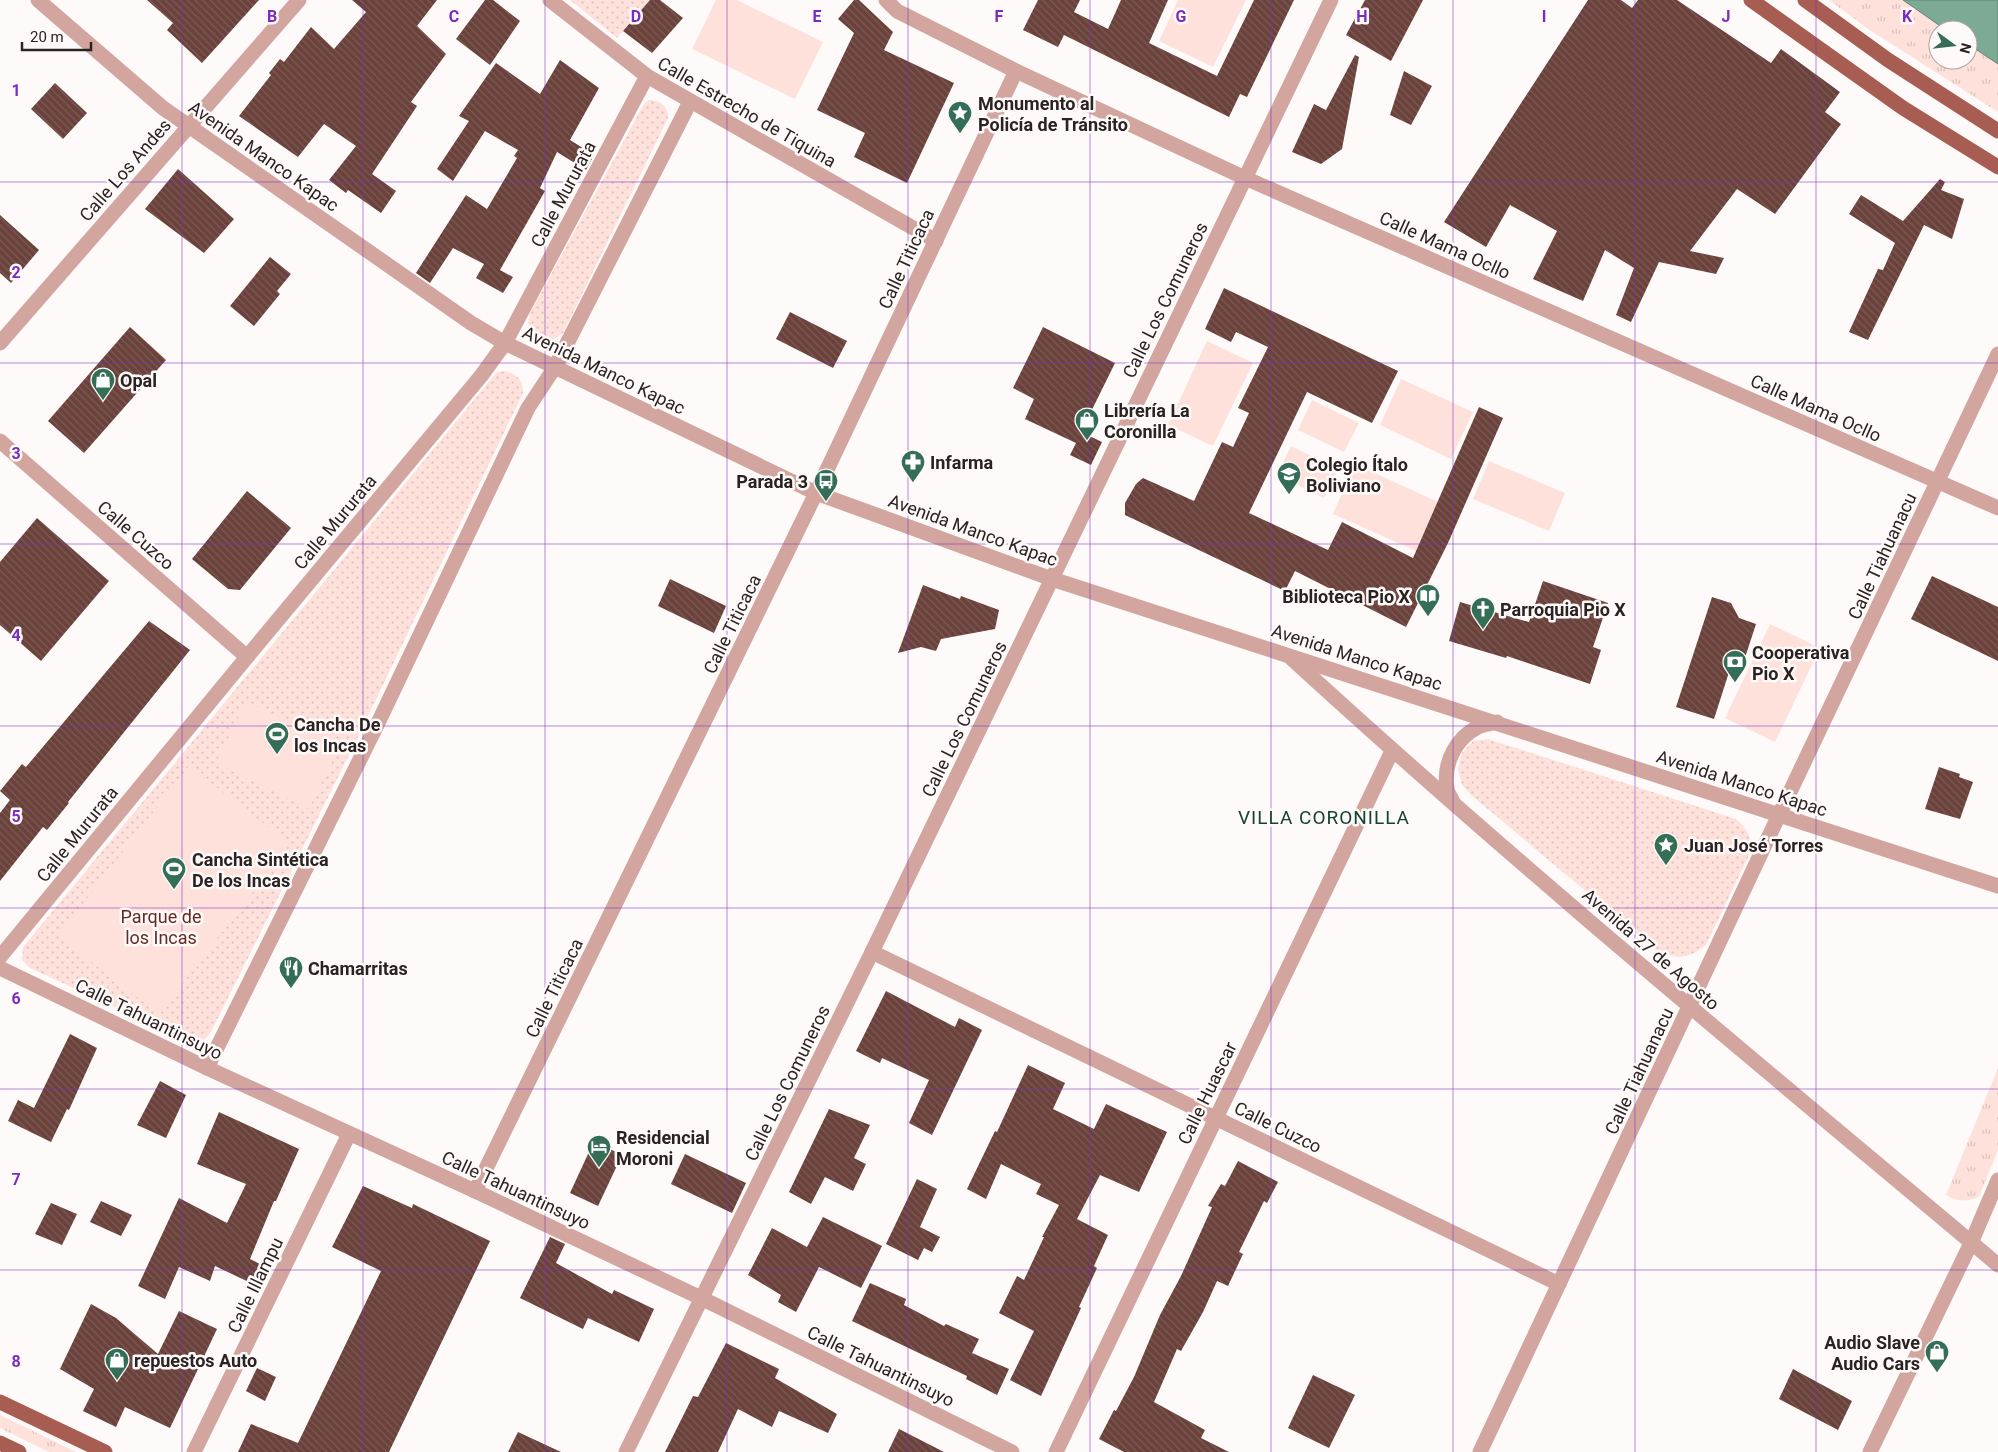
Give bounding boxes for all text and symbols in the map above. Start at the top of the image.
text: B [267,7,277,26]
text: C [449,7,459,26]
text: D [631,7,641,26]
text: E [813,7,822,26]
text: F [995,7,1004,26]
text: G [1176,7,1187,26]
text: H [1356,7,1368,26]
text: I [1542,7,1546,26]
text: J [1722,7,1730,26]
text: K [1902,7,1913,26]
scale bar [22,20,91,52]
north arrow [1928,20,1978,70]
text: 20 m [30,28,64,46]
text: N [1957,42,1975,55]
street label: Calle Estrecho de Tiquina [654,52,840,172]
text: 1 [11,81,21,100]
place label: Monumento al Policía de Tránsito [978,93,1128,135]
street label: Avenida Manco Kapac [185,96,343,216]
place icon: Monumento al Policía de Tránsito [947,100,973,134]
street label: Calle Los Andes [75,115,175,225]
street label: Calle Mururata [526,137,600,251]
street label: Calle Titicaca [874,206,938,312]
street label: Calle Mama Ocllo [1376,207,1514,283]
street label: Calle Los Comuneros [1118,219,1212,381]
text: 2 [11,263,21,282]
street label: Avenida Manco Kapac [519,322,689,418]
shop icon: Opal [90,367,116,401]
place label: Opal [120,370,157,391]
street label: Calle Mama Ocllo [1747,370,1885,446]
place label: Librería La Coronilla [1104,400,1190,442]
shop icon: Librería La Coronilla [1074,407,1100,441]
text: 3 [11,444,21,463]
pharmacy icon: Infarma [900,449,926,483]
place label: Infarma [930,452,994,473]
place label: Colegio Ítalo Boliviano [1306,454,1408,496]
school or university icon: Colegio Ítalo Boliviano [1276,461,1302,495]
bus stop icon: Parada 3 [813,468,839,502]
street label: Calle Mururata [289,470,381,574]
place label: Parada 3 [736,471,808,492]
street label: Calle Tiahuanacu [1843,489,1921,623]
street label: Avenida Manco Kapac [886,490,1060,570]
street label: Calle Cuzco [93,496,179,574]
street label: Calle Titicaca [699,571,765,677]
library icon: Biblioteca Pio X [1415,583,1441,617]
place label: Biblioteca Pio X [1282,586,1411,607]
church icon: Parroquia Pio X [1470,596,1496,630]
place label: Parroquia Pio X [1500,599,1626,620]
street label: Avenida Manco Kapac [1269,619,1445,695]
text: 4 [11,626,21,645]
street label: Calle Los Comuneros [917,638,1011,800]
place label: Cooperativa Pio X [1752,642,1850,684]
bank icon: Cooperativa Pio X [1722,649,1748,683]
place label: Cancha De los Incas [294,714,381,756]
sports icon: Cancha De los Incas [264,721,290,755]
street label: Avenida Manco Kapac [1654,745,1830,821]
street label: Calle Mururata [32,782,122,886]
district label: VILLA CORONILLA [1238,806,1410,829]
text: 5 [11,807,21,826]
place icon: Juan José Torres [1653,832,1679,866]
place label: Juan José Torres [1684,835,1823,856]
place label: Cancha Sintética De los Incas [192,849,329,891]
sports icon: Cancha Sintética De los Incas [161,856,187,890]
street label: Avenida 27 de Agosto [1578,884,1724,1014]
park label: Parque de los Incas [121,906,201,948]
street label: Calle Titicaca [521,935,587,1041]
restaurant icon: Chamarritas [278,955,304,989]
place label: Chamarritas [308,958,408,979]
street label: Calle Tahuantinsuyo [72,974,226,1064]
text: 6 [11,989,21,1008]
street label: Calle Los Comuneros [740,1002,834,1164]
street label: Calle Tiahuanacu [1600,1004,1678,1138]
street label: Calle Huascar [1173,1038,1241,1148]
street label: Calle Cuzco [1231,1097,1325,1157]
place label: Residencial Moroni [616,1127,710,1169]
hotel icon: Residencial Moroni [586,1134,612,1168]
street label: Calle Tahuantinsuyo [439,1146,593,1234]
text: 7 [11,1170,21,1189]
street label: Calle Illampu [223,1234,287,1336]
street label: Calle Tahuantinsuyo [804,1321,958,1411]
place label: Audio Slave Audio Cars [1824,1332,1920,1374]
shop icon: Audio Slave Audio Cars [1924,1339,1950,1373]
shop icon: repuestos Auto [104,1347,130,1381]
place label: repuestos Auto [134,1350,257,1371]
text: 8 [11,1352,21,1371]

